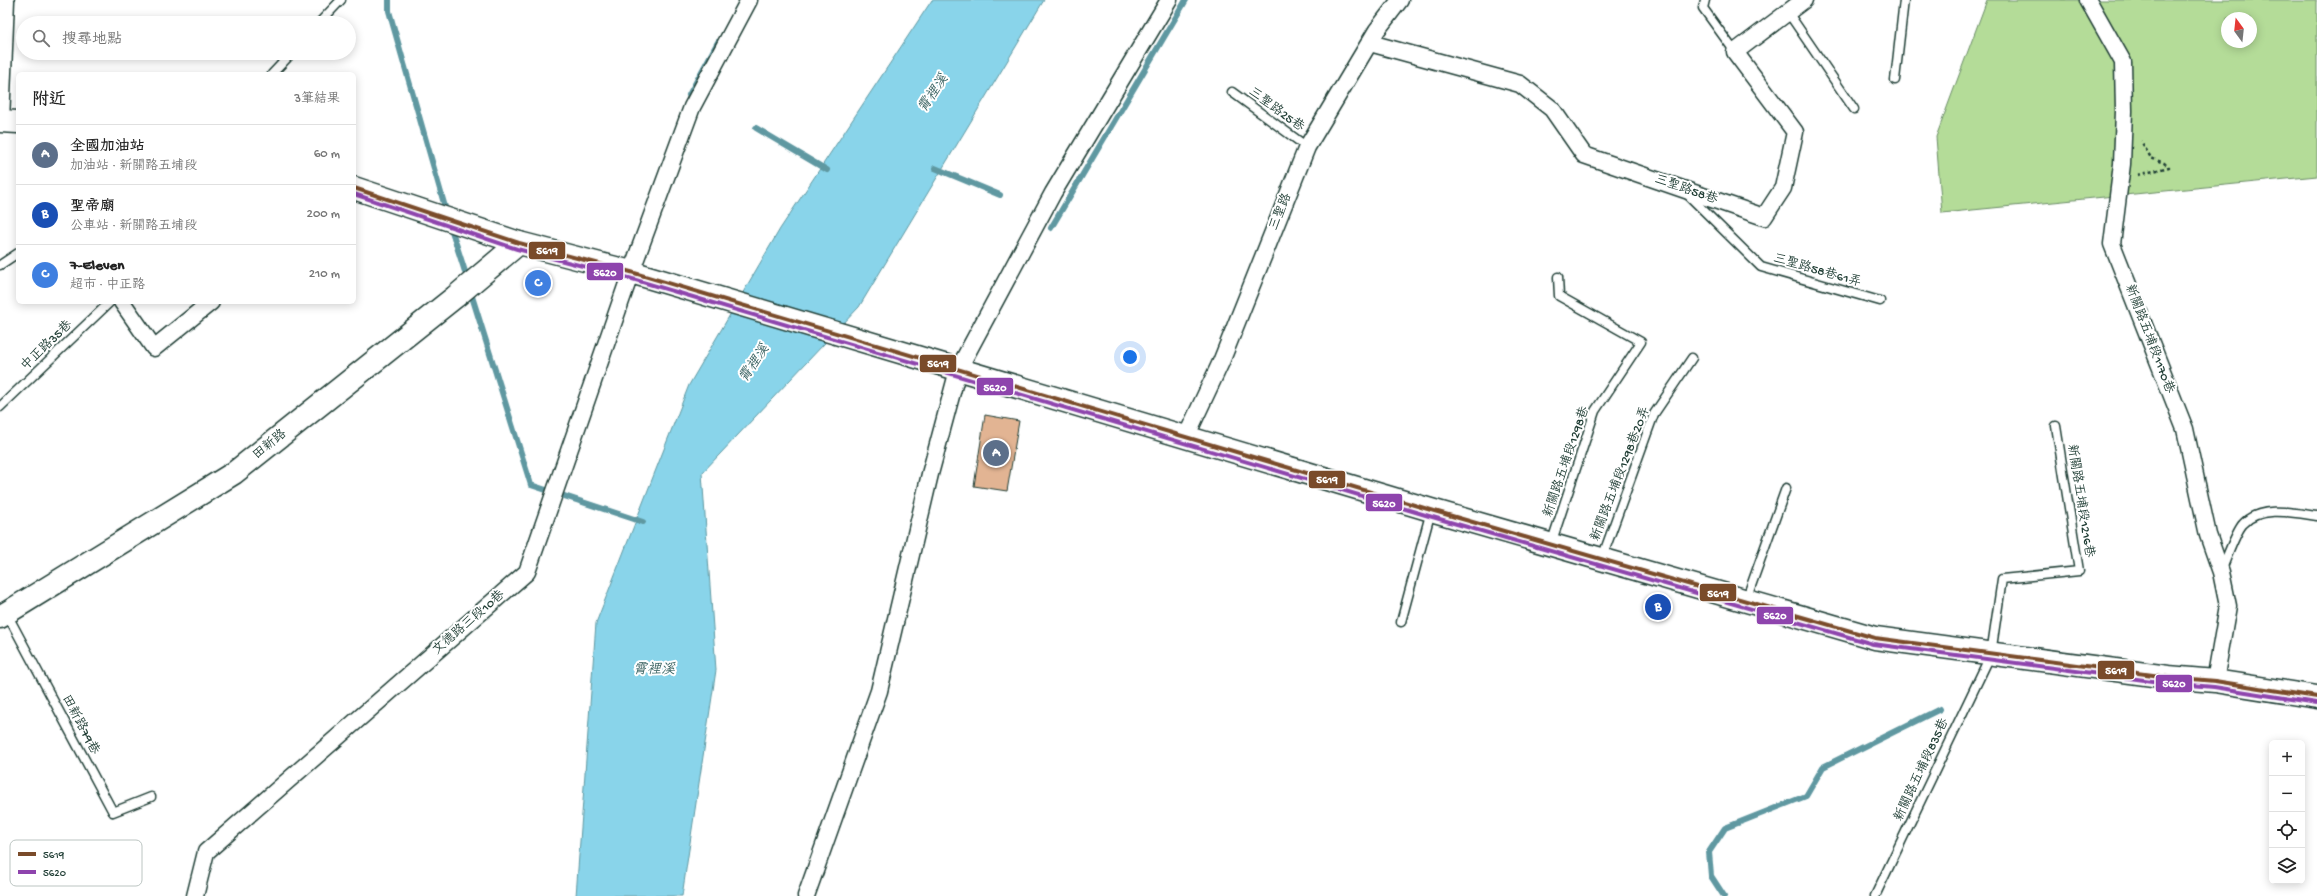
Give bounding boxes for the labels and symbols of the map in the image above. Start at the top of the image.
north arrow [2221,12,2257,48]
water label: 霄裡溪 [914,70,953,116]
street label: 三聖路25巷 [1245,84,1307,135]
street label: 三聖路58巷 [1652,171,1720,208]
street label: 三聖路 [1266,191,1295,233]
line badge: 5619 [528,241,566,260]
text: 5619 [536,246,558,258]
street label: 三聖路58巷61弄 [1771,250,1863,291]
line badge: 5620 [586,262,624,281]
pin: C [525,268,551,298]
text: 5620 [594,268,617,280]
street label: 新關路五埔段1170巷 [2121,282,2178,396]
street label: 中正路35巷 [18,317,76,374]
water label: 霄裡溪 [735,340,774,386]
your location [1120,347,1140,367]
line badge: 5619 [919,354,957,373]
text: 5619 [927,359,949,371]
line badge: 5620 [976,377,1014,396]
text: 5620 [984,383,1007,395]
street label: 新關路五埔段1298巷 [1540,404,1593,519]
street label: 新關路五埔段1298巷20弄 [1587,404,1654,543]
street label: 田新路 [249,426,290,463]
pin: A [983,438,1009,468]
street label: 新關路五埔段1216巷 [2064,443,2097,559]
line badge: 5619 [1308,470,1346,489]
text: 5619 [1316,475,1338,487]
line badge: 5620 [1365,493,1403,512]
text: 5620 [1373,499,1396,511]
line badge: 5619 [1699,583,1737,602]
street label: 文德路三段10巷 [429,586,508,658]
text: 5619 [1707,589,1729,601]
pin: B [1645,592,1671,622]
line badge: 5620 [1756,606,1794,625]
text: 5620 [1764,611,1787,623]
line badge: 5619 [2097,660,2135,680]
water label: 霄裡溪 [633,661,676,679]
text: 5619 [2105,666,2127,678]
line badge: 5620 [2155,674,2193,693]
text: 5620 [2163,679,2186,691]
street label: 田新路79巷 [58,692,103,757]
street label: 新關路五埔段835巷 [1891,716,1952,824]
legend [10,840,142,886]
text: 5619 [43,850,65,862]
text: 5620 [43,868,66,880]

